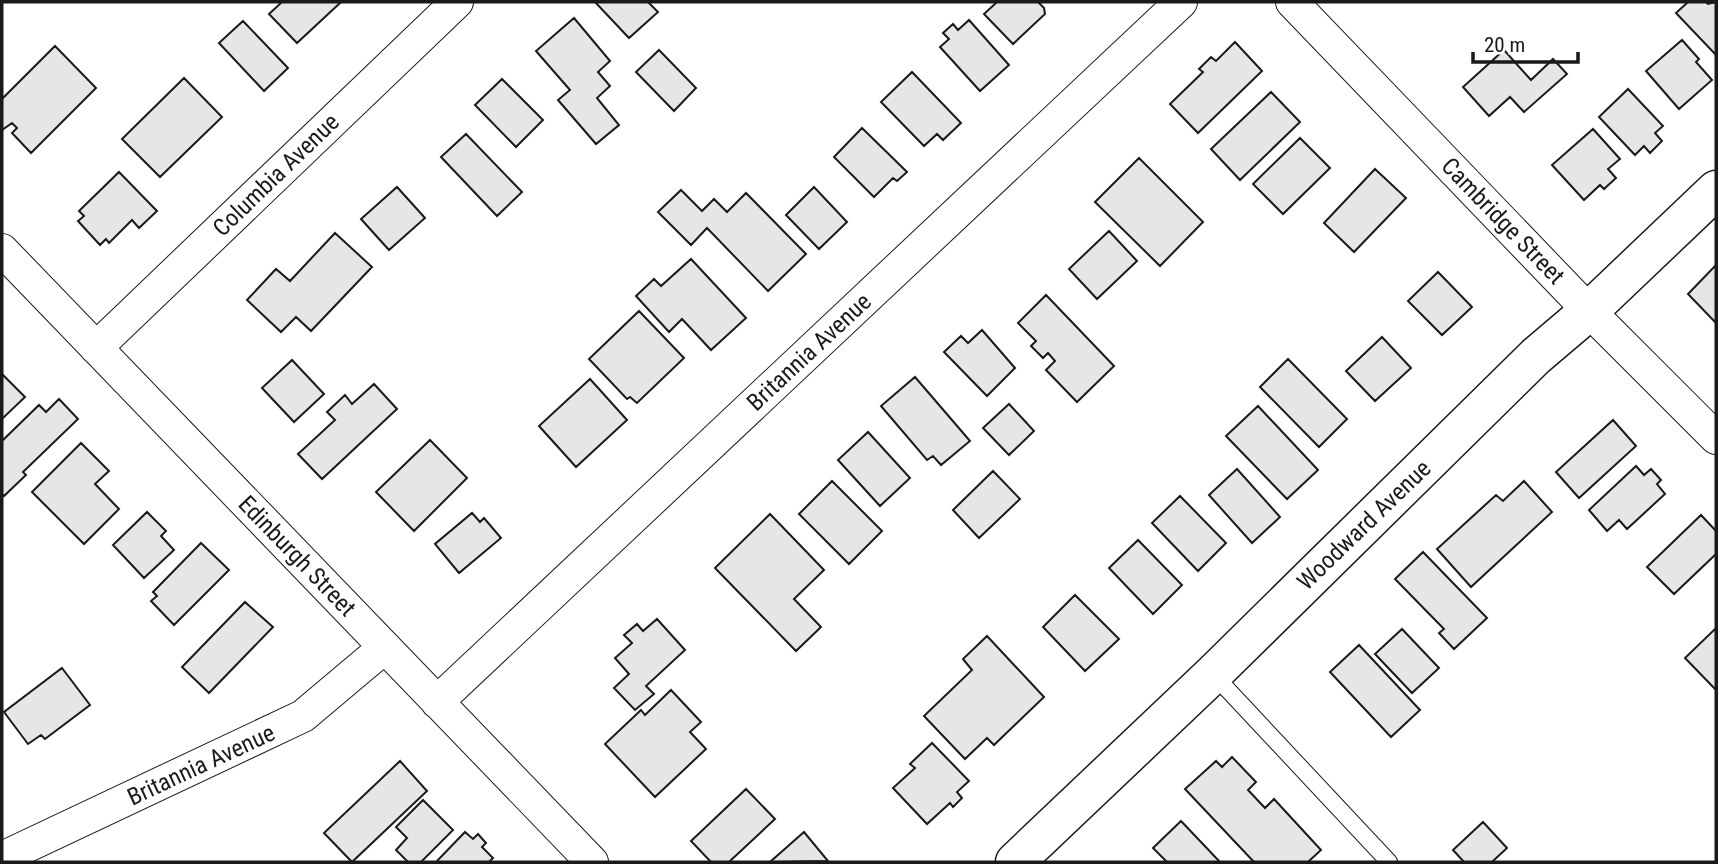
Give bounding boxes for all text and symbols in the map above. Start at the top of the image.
scale bar [1473,21,1578,65]
text: 20 m [1484,33,1525,57]
street label: Columbia Avenue [207,108,345,242]
street label: Cambridge Street [1436,152,1570,290]
street label: Britannia Avenue [741,287,877,417]
street label: Woodward Avenue [1291,454,1437,596]
street label: Edinburgh Street [233,490,361,622]
street label: Britannia Avenue [123,719,279,811]

